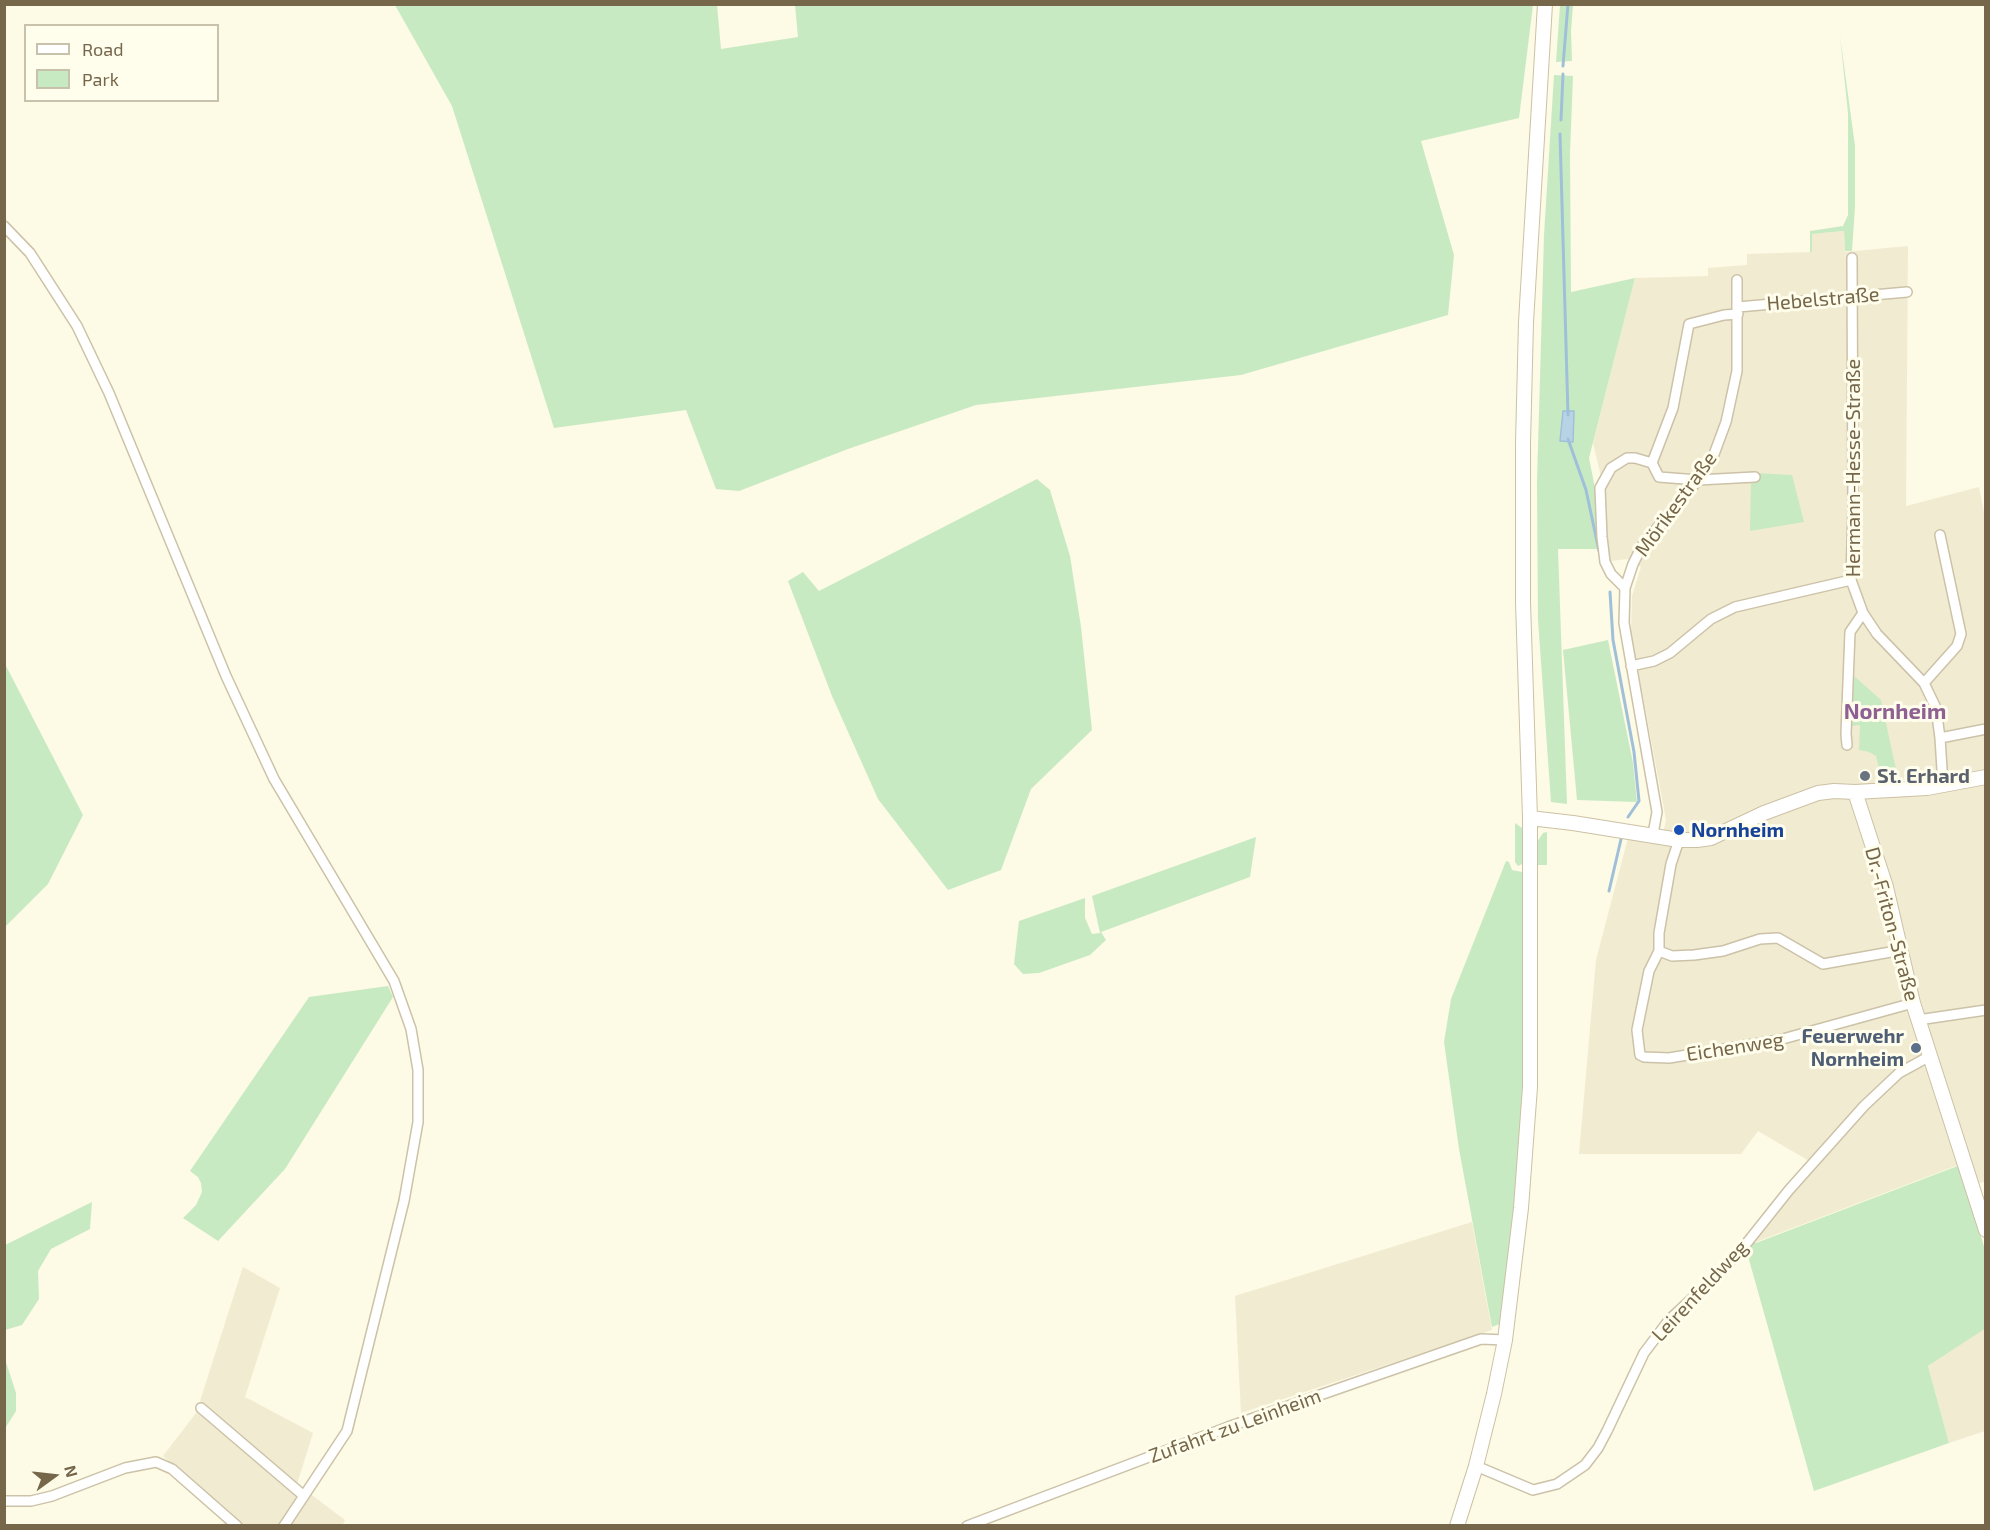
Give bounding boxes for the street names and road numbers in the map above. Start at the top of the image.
street label: Hebelstraße [1766,282,1880,316]
street label: Hermann-Hesse-Straße [1841,359,1865,577]
street label: Mörikestraße [1630,447,1722,561]
street label: Dr.-Friton-Straße [1860,844,1924,1004]
street label: Eichenweg [1685,1027,1785,1067]
street label: Leirenfeldweg [1647,1235,1753,1347]
street label: Zufahrt zu Leinheim [1146,1384,1324,1468]

